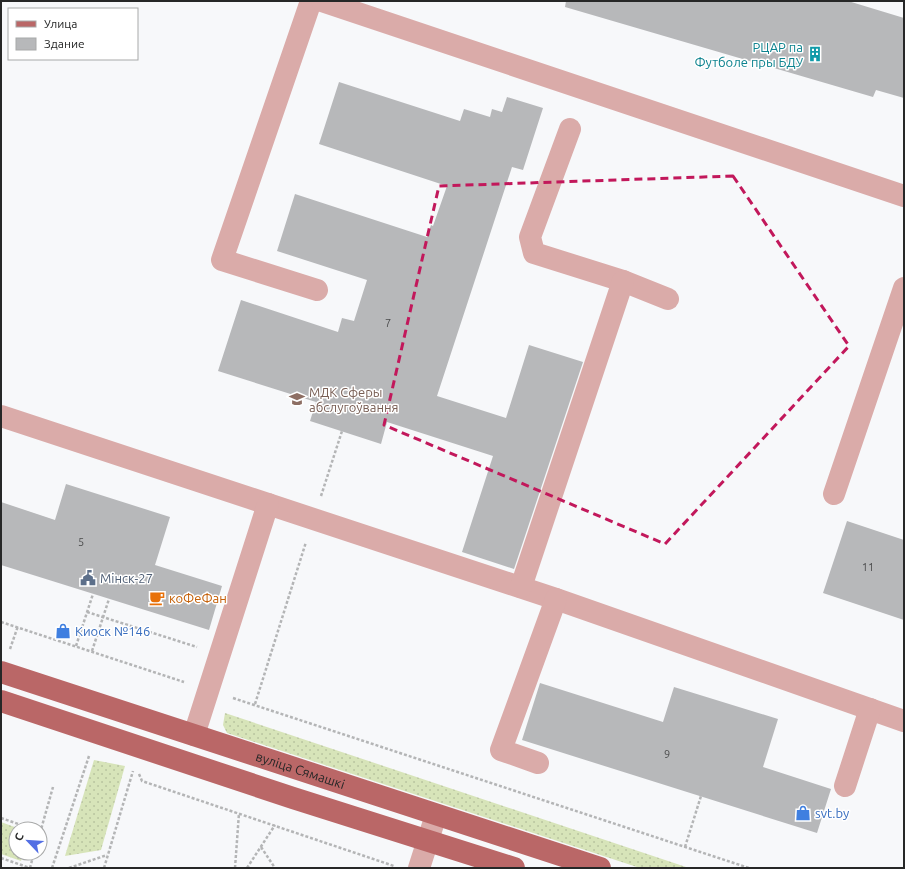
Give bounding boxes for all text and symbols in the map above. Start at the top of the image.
legend [8,8,138,60]
text: Улица [44,17,77,30]
text: Здание [44,37,85,50]
place label: РЦАР па Футболе пры БДУ [694,40,804,69]
building icon: РЦАР па Футболе пры БДУ [806,45,824,63]
house number: 7 [385,317,391,329]
place label: МДК Сферы абслугоўвання [309,385,399,414]
school or university icon: МДК Сферы абслугоўвання [288,390,306,408]
house number: 5 [78,536,84,548]
house number: 11 [862,561,874,573]
public building icon: Мінск-27 [79,569,97,587]
place label: Мінск-27 [100,571,153,585]
cafe icon: коФеФан [148,589,166,607]
place label: коФеФан [169,591,227,605]
shop icon: Киоск №146 [54,622,72,640]
place label: Киоск №146 [75,624,150,638]
house number: 9 [664,748,670,760]
street label: вуліца Сямашкі [254,749,347,791]
shop icon: svt.by [794,804,812,822]
place label: svt.by [815,806,849,820]
north arrow [8,821,48,861]
text: С [12,831,26,842]

